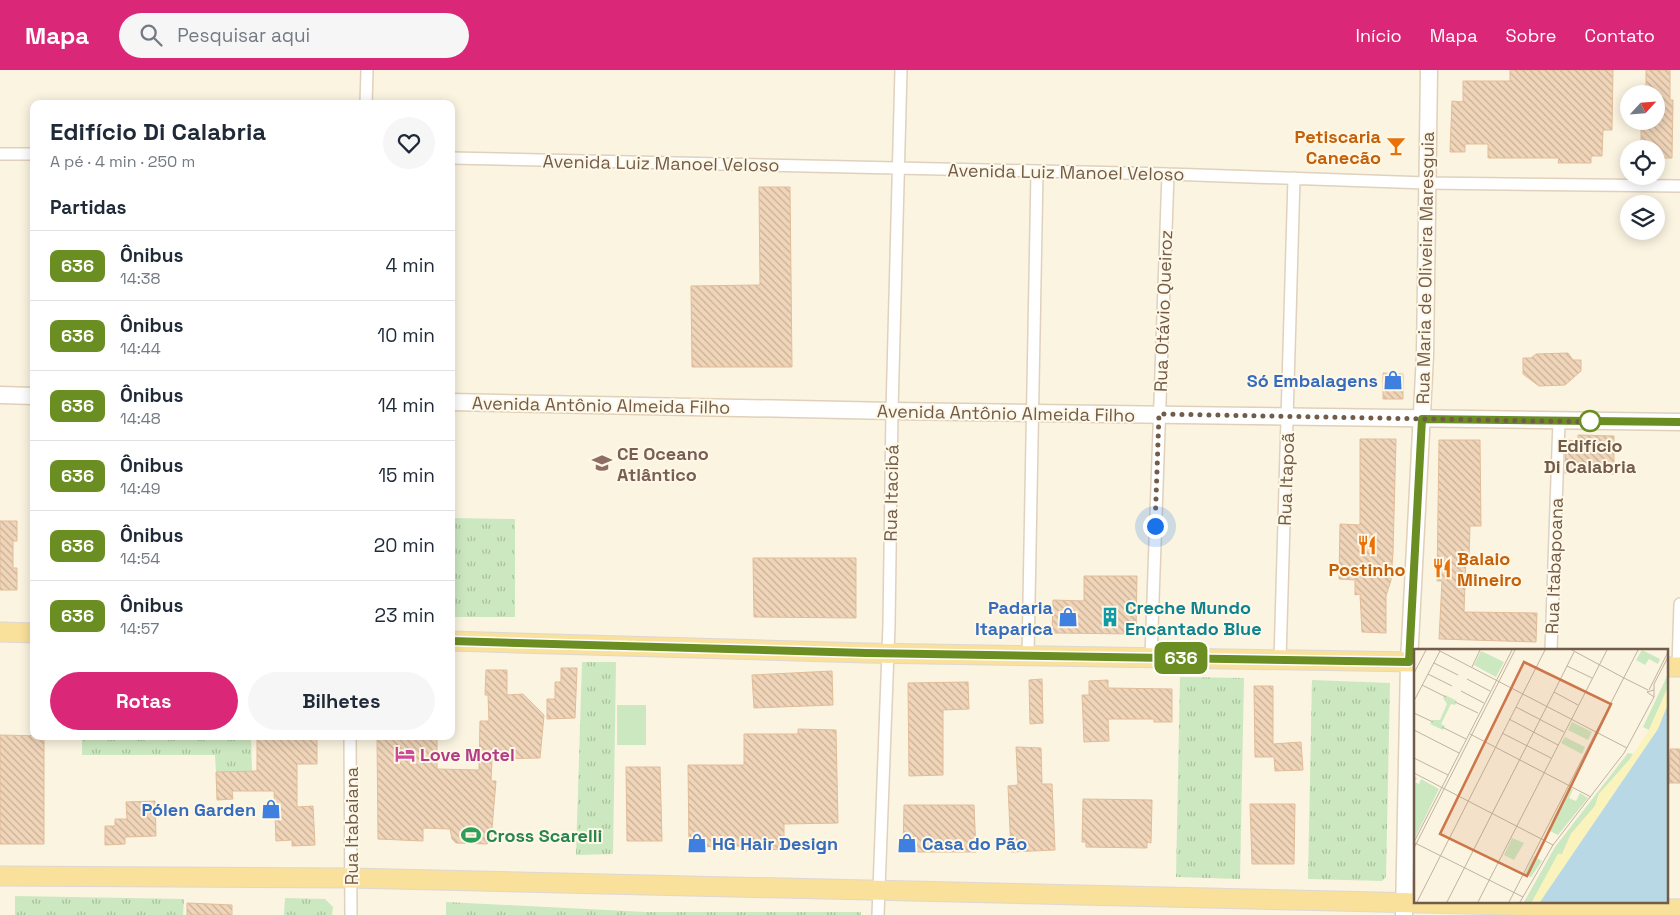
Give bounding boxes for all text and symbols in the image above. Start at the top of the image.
search box [119,13,469,58]
text: Mapa [25,20,89,51]
icon: search [137,21,165,49]
text: Pesquisar aqui [177,23,310,48]
text: Início [1356,24,1402,47]
text: Mapa [1430,24,1478,47]
text: Sobre [1506,24,1556,47]
text: Contato [1584,24,1655,47]
north arrow [1620,85,1665,130]
map controls [1620,85,1665,240]
text: Edifício Di Calabria [50,116,266,147]
button: heart [383,117,435,169]
place label: Petiscaria Canecão [1295,125,1382,169]
street label: Rua Maria de Oliveira Maresguia [1411,131,1439,405]
bar icon: Petiscaria Canecão [1385,135,1407,157]
button: locate [1620,140,1665,185]
street label: Avenida Luiz Manoel Veloso [542,149,780,177]
text: A pé · 4 min · 250 m [50,151,195,172]
street label: Avenida Luiz Manoel Veloso [947,158,1185,186]
text: Partidas [50,195,127,220]
button: layers [1620,195,1665,240]
street label: Rua Otávio Queiroz [1149,230,1177,392]
text: Ônibus [120,243,183,268]
text: 4 min [386,253,435,278]
text: 636 [61,254,94,277]
text: 14:38 [120,268,160,289]
text: Ônibus [120,313,183,338]
text: 10 min [377,323,435,348]
text: 636 [61,324,94,347]
text: 14:44 [120,338,161,359]
place label: Só Embalagens [1247,369,1378,392]
shop icon: Só Embalagens [1382,369,1404,391]
text: Ônibus [120,383,183,408]
street label: Avenida Antônio Almeida Filho [472,391,730,419]
text: 14 min [378,393,435,418]
text: 636 [61,394,94,417]
street label: Avenida Antônio Almeida Filho [877,399,1135,427]
text: 14:48 [120,408,161,429]
marker: Edifício Di Calabria [1579,410,1601,432]
street label: Rua Itapoã [1273,432,1299,526]
place label: Edifício Di Calabria [1544,434,1637,478]
place label: CE Oceano Atlântico [617,442,709,486]
street label: Rua Itacibá [879,444,903,542]
school or university icon: CE Oceano Atlântico [591,452,613,474]
text: Ônibus [120,453,183,478]
text: 15 min [378,463,435,488]
text: 636 [61,464,94,487]
text: 14:49 [120,478,161,499]
street label: Rua Itabapoana [1540,497,1568,635]
your location [1143,514,1168,539]
text: Ônibus [120,523,183,548]
text: 20 min [374,533,435,558]
text: 636 [61,534,94,557]
restaurant icon: Postinho [1356,534,1378,556]
place label: Balaio Mineiro [1457,547,1522,591]
text: 14:54 [120,548,160,569]
restaurant icon: Balaio Mineiro [1431,557,1453,579]
place label: Postinho [1328,558,1406,581]
text: Ônibus [120,593,183,618]
place label: Padaria Itaparica [975,596,1054,640]
place label: Creche Mundo Encantado Blue [1125,596,1262,640]
text: 23 min [375,603,435,628]
text: 636 [61,604,94,627]
shop icon: Padaria Itaparica [1057,606,1079,628]
building icon: Creche Mundo Encantado Blue [1099,606,1121,628]
text: 14:57 [120,618,159,639]
line badge: 636 [1152,642,1210,674]
text: 636 [1164,646,1198,669]
inset map [1414,649,1668,902]
button: Rotas [50,672,238,730]
button: Bilhetes [248,672,435,730]
hotel icon: Love Motel [394,743,416,765]
place label: Love Motel [420,743,515,766]
street label: Rua Itabaiana [340,767,363,885]
place label: Pólen Garden [141,798,256,821]
shop icon: Pólen Garden [260,798,282,820]
sports icon: Cross Scarelli [460,824,482,846]
place label: Cross Scarelli [486,824,602,847]
shop icon: HG Hair Design [686,832,708,854]
place label: HG Hair Design [712,832,838,855]
shop icon: Casa do Pão [896,832,918,854]
place label: Casa do Pão [922,832,1027,855]

